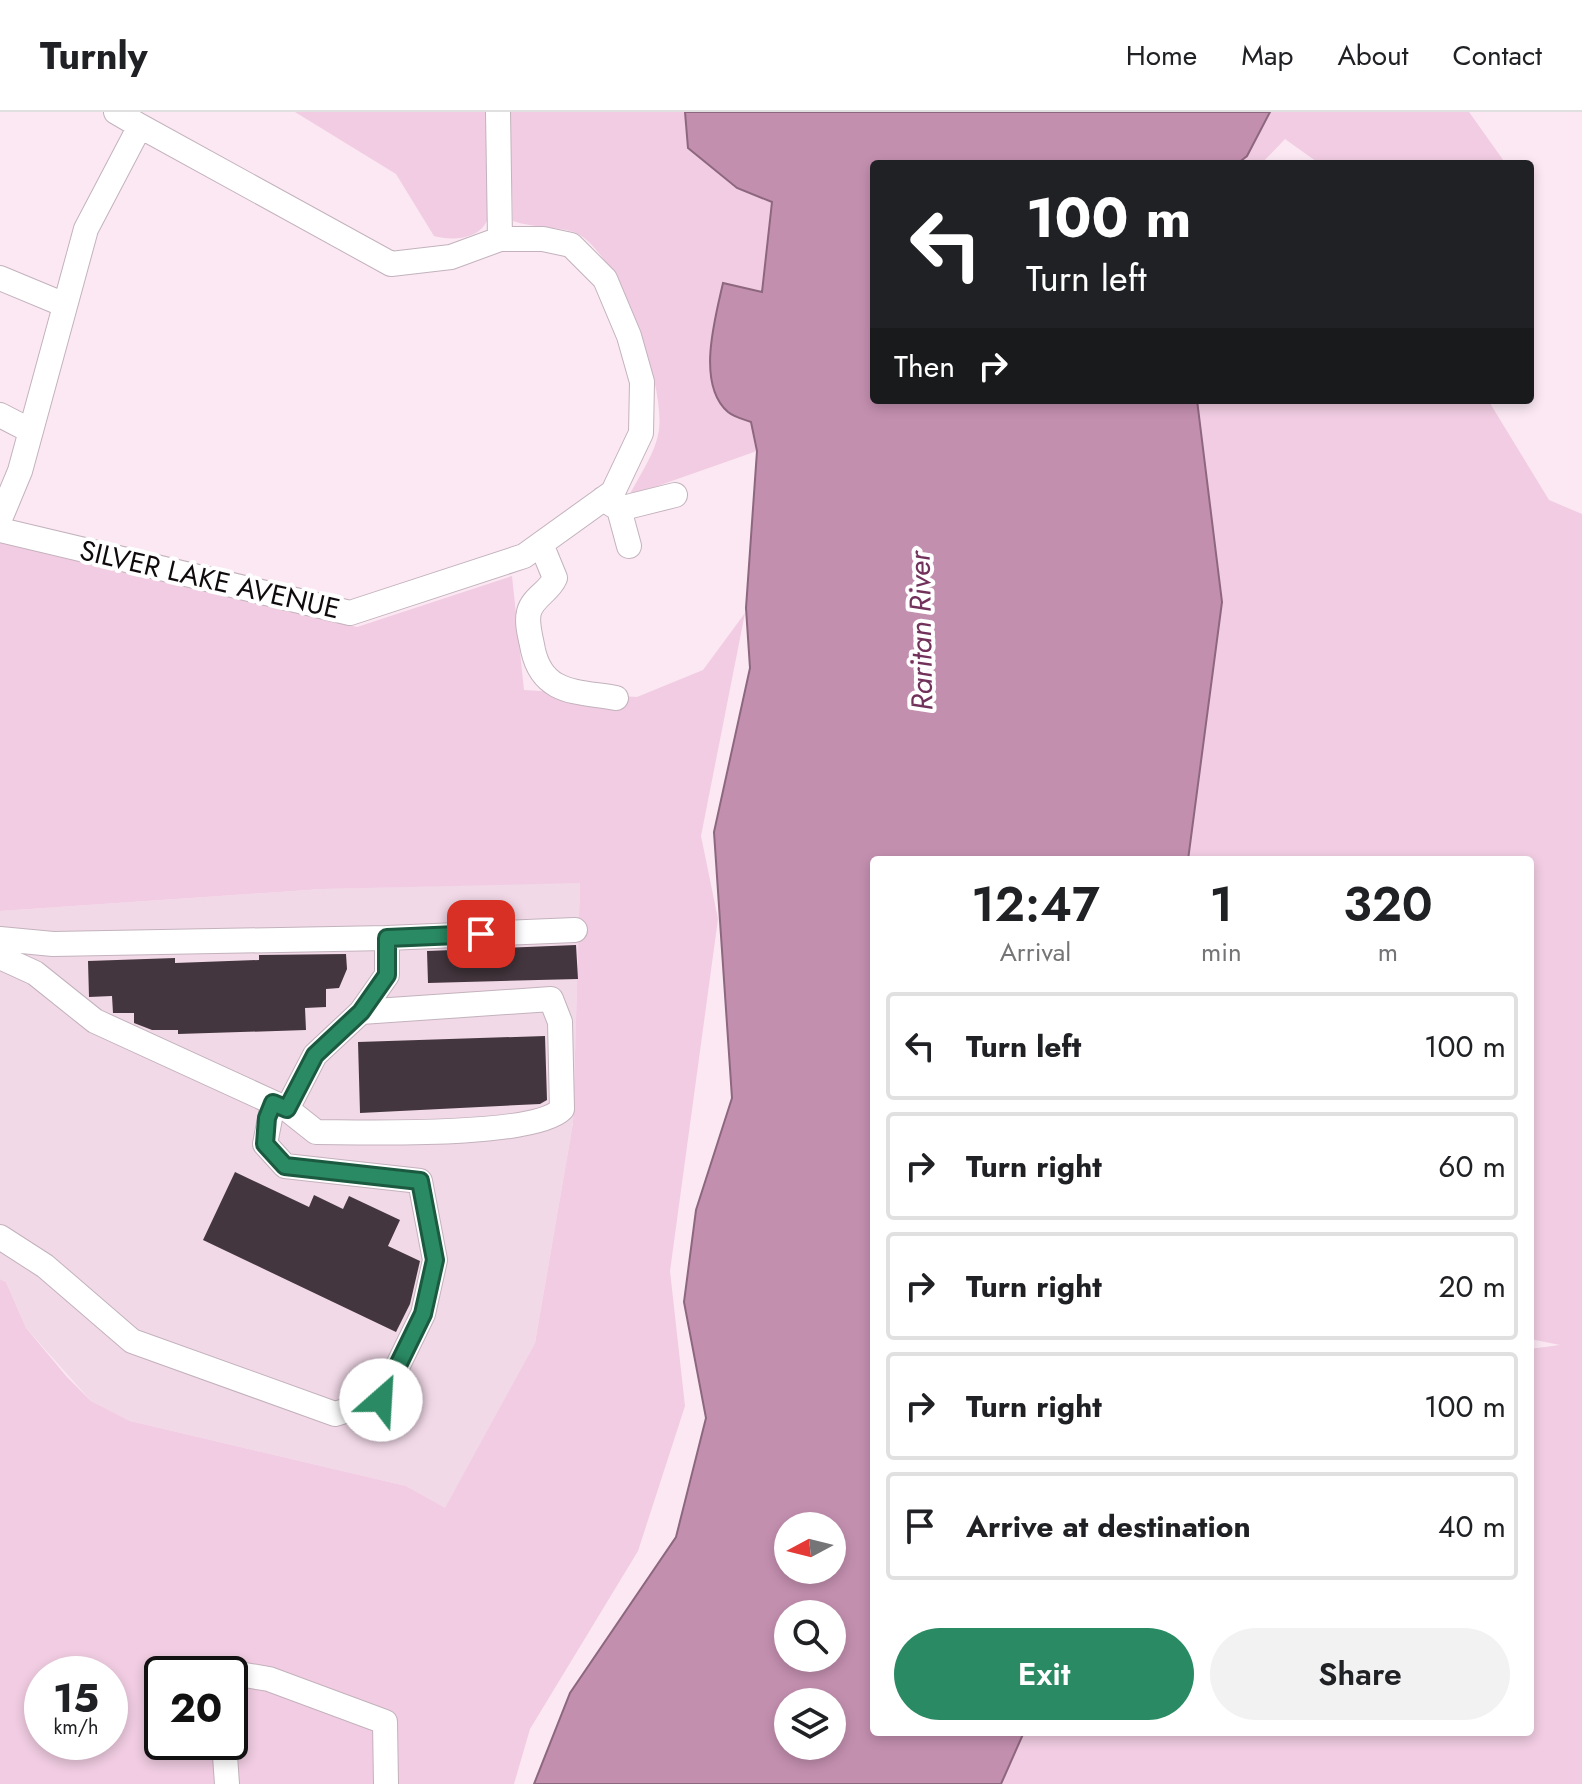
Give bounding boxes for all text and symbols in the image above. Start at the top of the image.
text: Turnly [40,28,148,83]
text: Home [1126,35,1197,76]
text: Map [1241,35,1293,76]
text: About [1337,35,1409,76]
text: Contact [1453,35,1542,76]
text: 100 m [1026,177,1191,258]
icon: left [894,192,998,296]
text: Turn left [1026,252,1147,304]
icon: right [971,344,1015,388]
text: Then [894,345,955,388]
street label: SILVER LAKE AVENUE [76,530,344,629]
water label: Raritan River [898,549,943,711]
text: 12:47 [971,870,1100,939]
text: 1 [1210,870,1233,939]
text: 320 [1343,870,1433,939]
pin [447,900,515,968]
icon: arrive [459,912,503,956]
text: Arrival [1000,933,1071,971]
text: min [1201,933,1242,971]
text: m [1378,933,1398,971]
icon: left [898,1024,942,1068]
text: Turn left [966,1025,1081,1068]
text: 100 m [1424,1025,1506,1068]
icon: right [898,1144,942,1188]
text: Turn right [966,1145,1102,1188]
text: 60 m [1438,1145,1506,1188]
icon: right [898,1264,942,1308]
text: Turn right [966,1265,1102,1308]
text: 20 m [1439,1265,1506,1308]
position arrow [339,1358,423,1442]
icon: right [898,1384,942,1428]
text: Turn right [966,1385,1102,1428]
text: 100 m [1424,1385,1506,1428]
icon: arrive [898,1504,942,1548]
text: Arrive at destination [966,1505,1251,1548]
text: 40 m [1438,1505,1506,1548]
north arrow [774,1512,846,1584]
map controls [774,1512,846,1760]
button: search [774,1600,846,1672]
button: Exit [894,1628,1194,1720]
button: Share [1210,1628,1510,1720]
speed limit sign: 20 [144,1656,248,1760]
text: 15 [53,1669,99,1727]
button: layers [774,1688,846,1760]
text: km/h [53,1713,99,1742]

